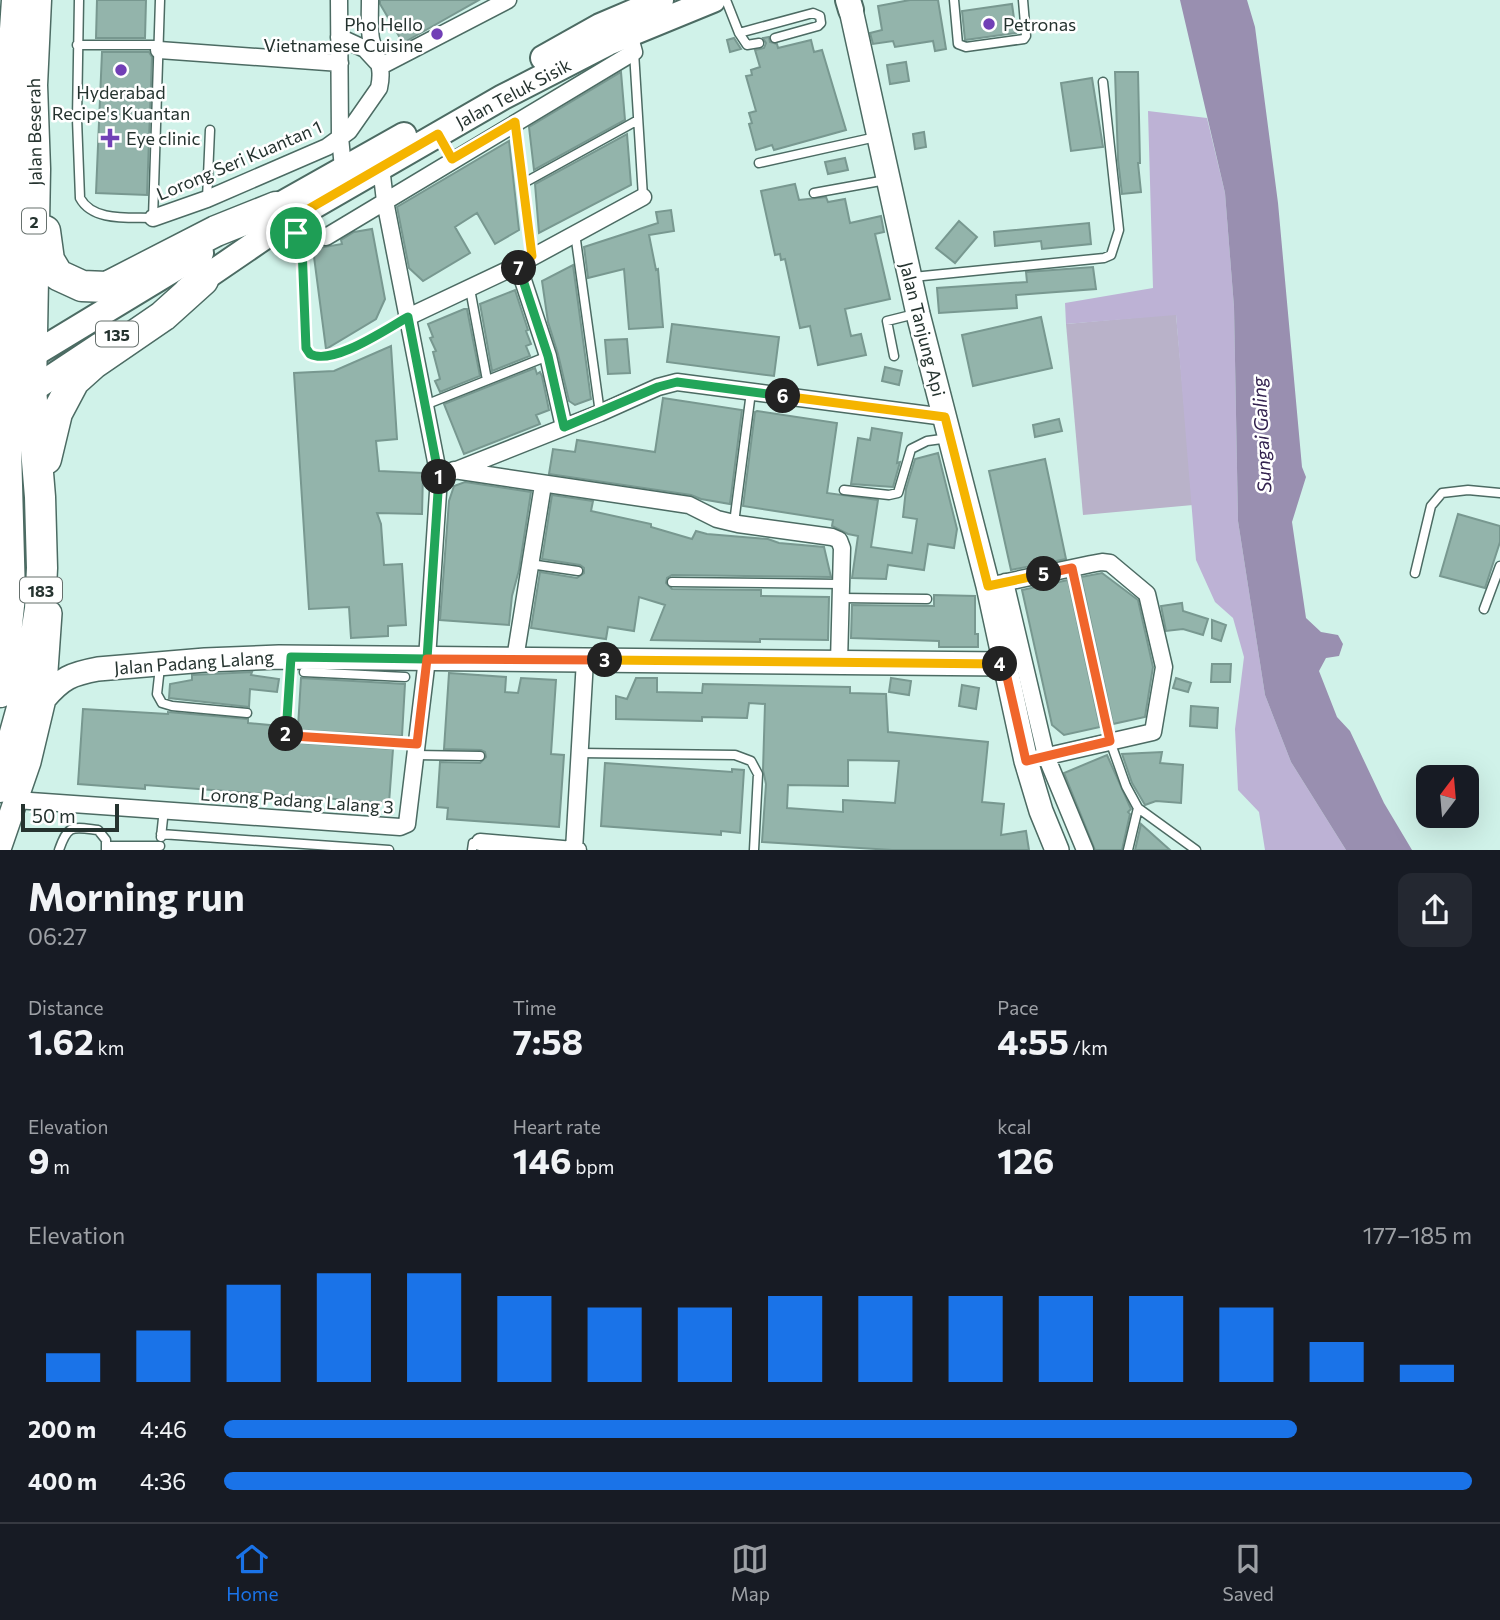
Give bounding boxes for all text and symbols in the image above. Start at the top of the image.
place label: Pho Hello Vietnamese Cuisine [264,13,423,56]
place label: Petronas [1003,13,1076,35]
marker: Petronas [981,16,997,32]
marker: Pho Hello Vietnamese Cuisine [429,26,445,42]
street label: Jalan Teluk Sisik [451,53,575,133]
marker: Hyderabad Recipe's Kuantan [113,62,129,78]
street label: Jalan Beserah [22,78,46,186]
place label: Hyderabad Recipe's Kuantan [52,81,190,124]
street label: Lorong Seri Kuantan 1 [153,115,325,205]
place label: Eye clinic [126,127,200,149]
marker: Eye clinic [100,128,120,148]
pin [266,203,326,263]
road number: 2 [22,209,46,234]
icon: arrive [277,214,315,252]
pin: 7 [502,250,536,286]
text: 7 [513,256,524,279]
street label: Jalan Tanjung Api [896,259,950,399]
road number: 135 [96,322,138,346]
water label: Sungai Galing [1246,376,1276,494]
pin: 6 [766,378,800,414]
text: 6 [777,384,788,407]
pin: 1 [422,460,457,494]
text: 1 [434,465,443,488]
pin: 5 [1026,556,1062,592]
text: 5 [1038,562,1049,585]
road number: 183 [20,578,62,603]
pin: 3 [588,642,622,678]
street label: Jalan Padang Lalang [113,645,275,679]
pin: 4 [982,646,1018,682]
text: 3 [599,648,610,671]
text: 4 [994,652,1005,675]
pin: 2 [268,716,304,752]
text: 2 [280,722,291,745]
north arrow [1416,765,1479,828]
map controls [1416,765,1479,828]
street label: Lorong Padang Lalang 3 [200,782,394,818]
scale bar [21,801,119,833]
text: 50 m [32,804,76,827]
text: Morning run [28,872,245,919]
button: share [1398,873,1472,947]
text: 06:27 [28,922,87,950]
text: Distance [28,996,104,1019]
text: Time [513,996,556,1019]
text: Pace [997,996,1039,1019]
text: 1.62 [28,1019,94,1062]
text: 7:58 [513,1019,583,1062]
text: 4:55 [997,1019,1069,1062]
text: km [94,1036,124,1059]
text: /km [1069,1036,1108,1059]
text: Elevation [28,1115,108,1138]
text: Heart rate [513,1115,601,1138]
text: kcal [997,1115,1031,1138]
text: 9 [28,1138,50,1181]
text: 146 [513,1138,572,1181]
text: 126 [997,1138,1054,1181]
text: m [50,1155,70,1178]
text: bpm [572,1155,614,1178]
text: Elevation [28,1221,125,1249]
text: 177–185 m [1363,1221,1472,1249]
text: 200 m [28,1415,96,1443]
text: 4:46 [140,1415,187,1443]
text: 400 m [28,1467,97,1495]
text: 4:36 [140,1467,186,1495]
tab: Home [226,1540,278,1605]
tab: Map [731,1540,770,1605]
tab: Saved [1222,1540,1274,1605]

